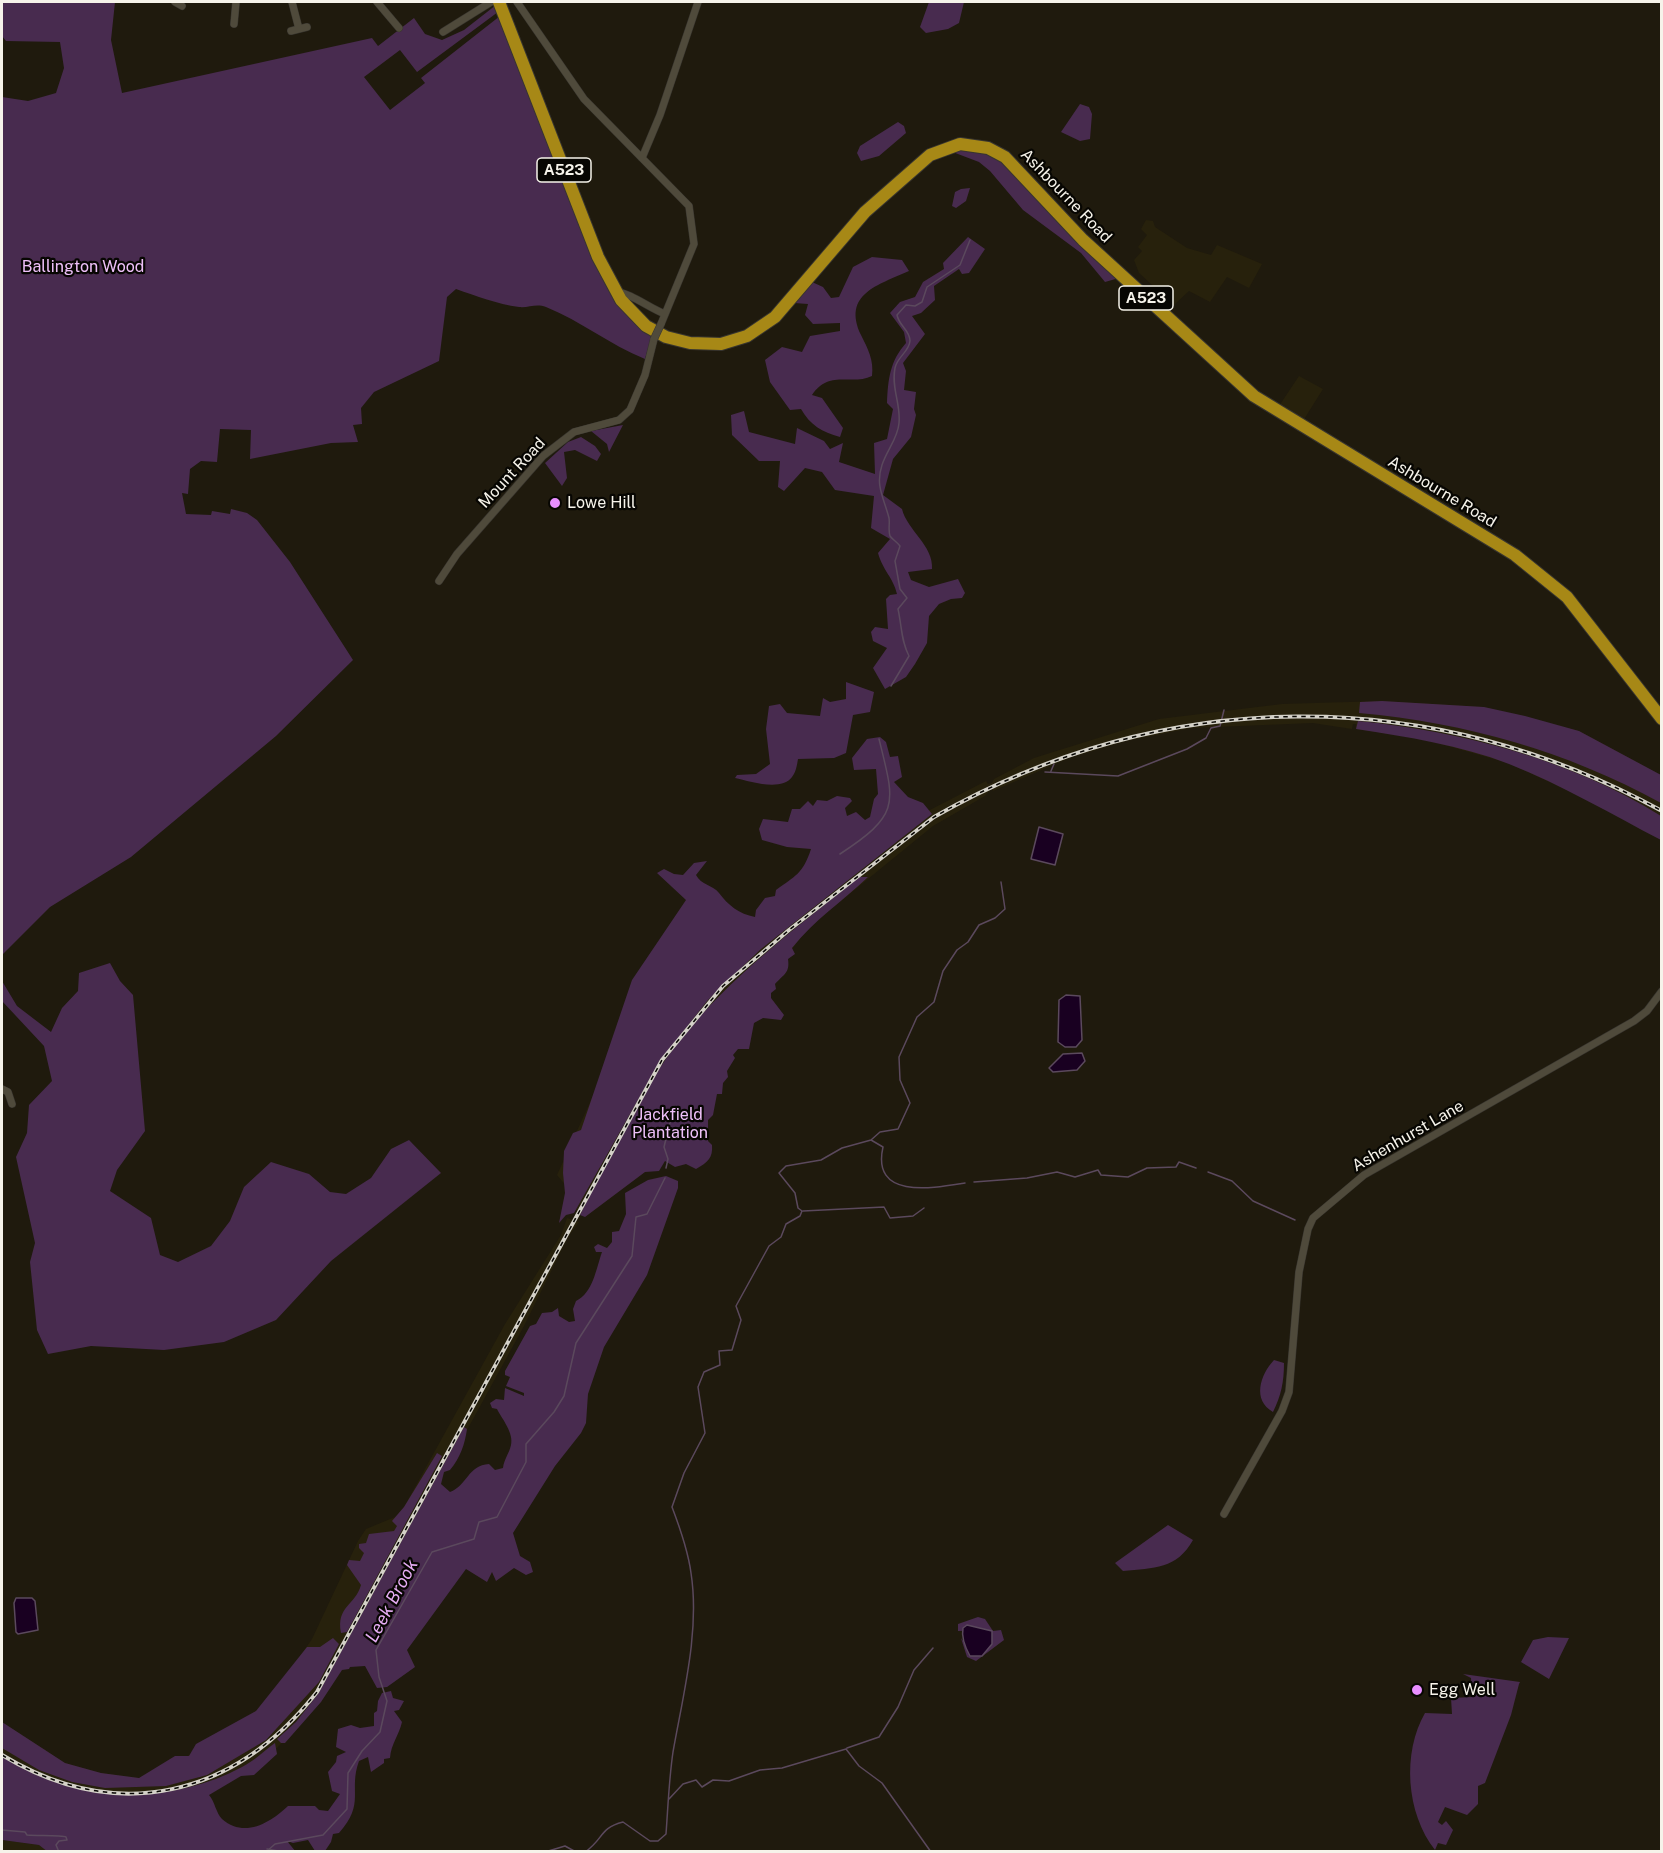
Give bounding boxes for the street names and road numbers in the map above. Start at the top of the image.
street label: Ashbourne Road [1016,145,1116,247]
road number: A523 [537,158,591,182]
road number: A523 [1119,286,1173,310]
street label: Mount Road [475,434,549,512]
street label: Ashbourne Road [1384,452,1500,532]
street label: Ashenhurst Lane [1349,1096,1467,1176]

